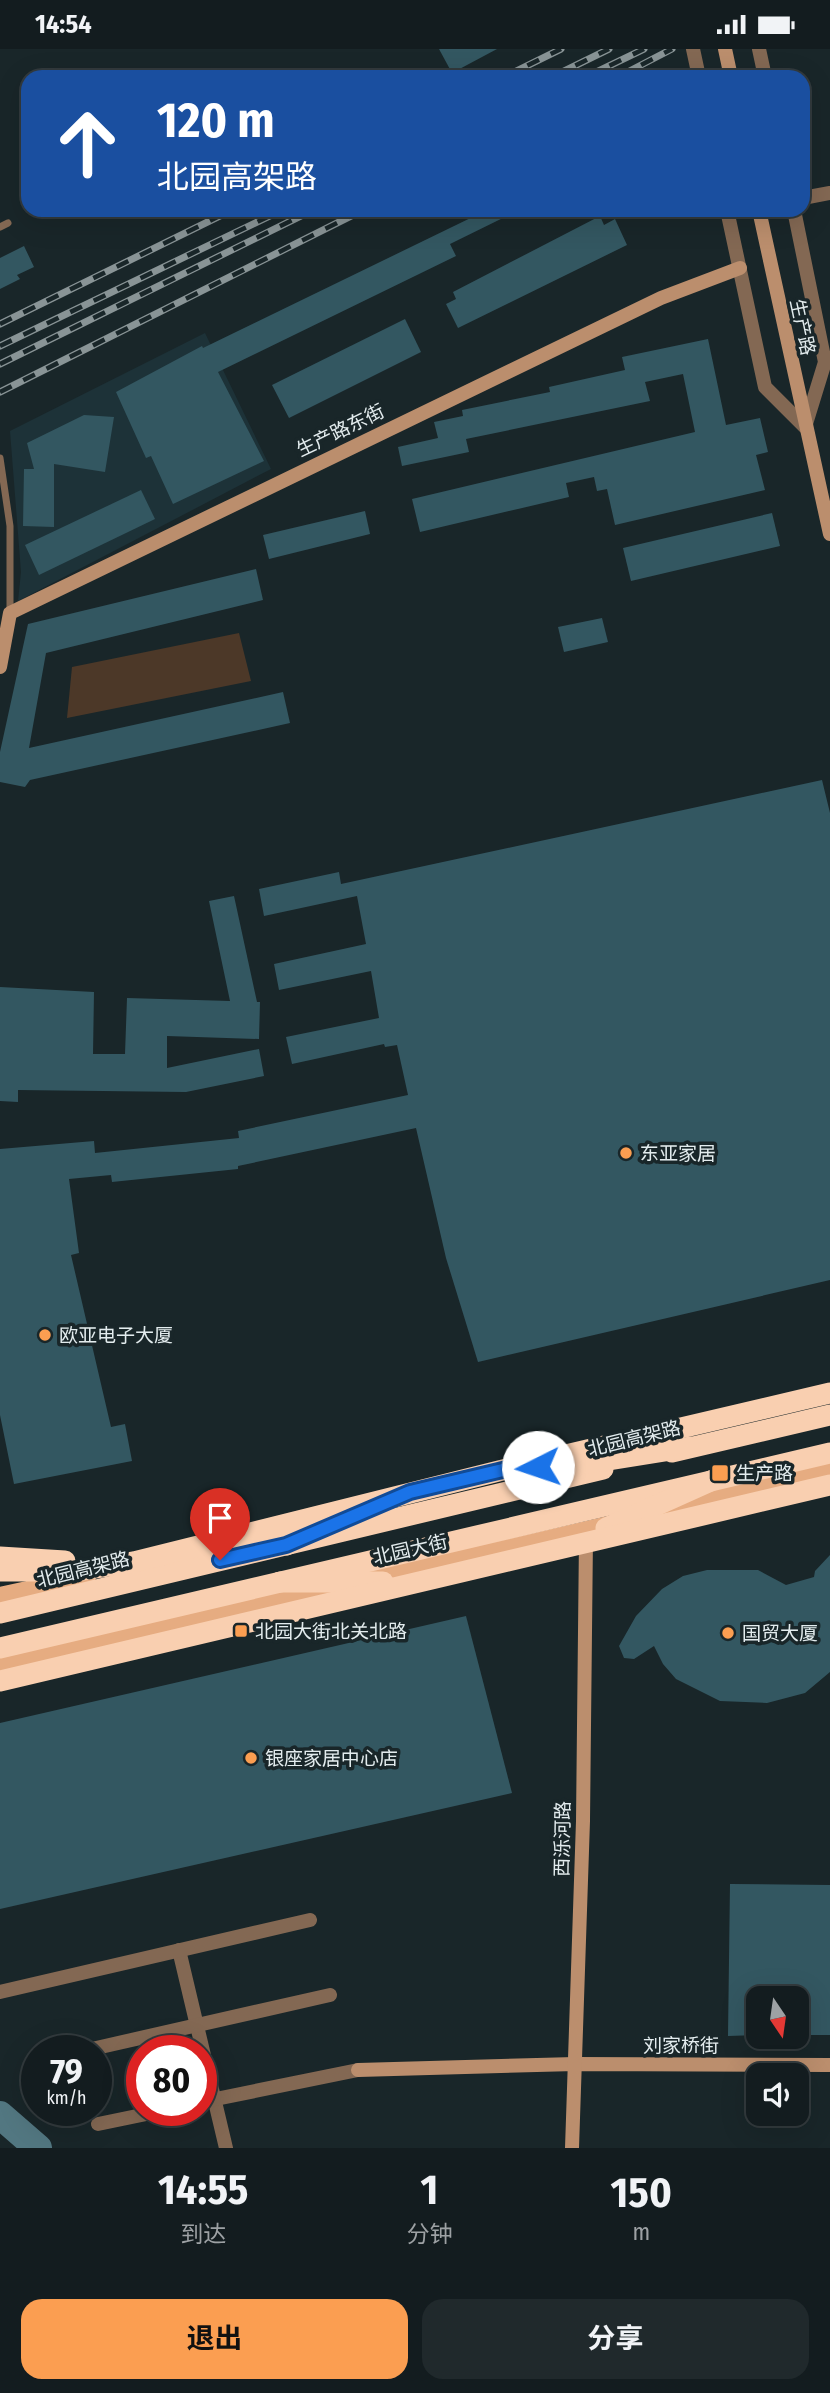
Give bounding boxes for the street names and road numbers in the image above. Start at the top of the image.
street label: 生产路 [785,297,820,357]
street label: 生产路东街 [292,399,388,462]
street label: 北园高架路 [585,1416,683,1461]
street label: 北园大街 [370,1530,450,1569]
street label: 北园高架路 [34,1547,132,1592]
street label: 西泺河路 [550,1801,575,1877]
street label: 刘家桥街 [643,2034,719,2057]

